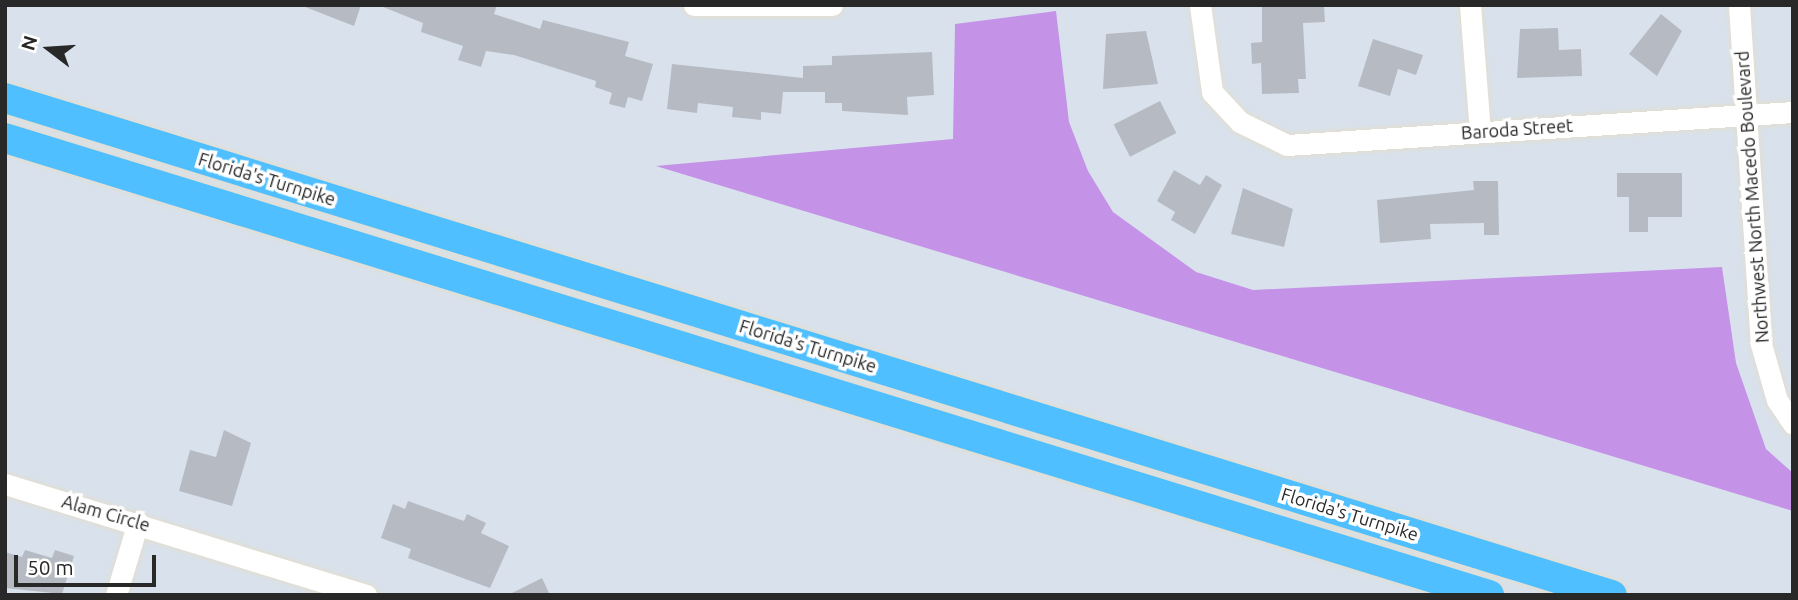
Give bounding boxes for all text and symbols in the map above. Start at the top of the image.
north arrow [14,14,84,84]
text: N [16,33,42,53]
street label: Northwest North Macedo Boulevard [1731,50,1773,344]
street label: Baroda Street [1460,114,1574,144]
street label: Florida's Turnpike [196,148,338,210]
street label: Florida's Turnpike [737,315,879,377]
street label: Florida's Turnpike [1279,483,1421,545]
street label: Alam Circle [59,490,153,536]
scale bar [18,540,159,584]
text: 50 m [27,555,74,579]

